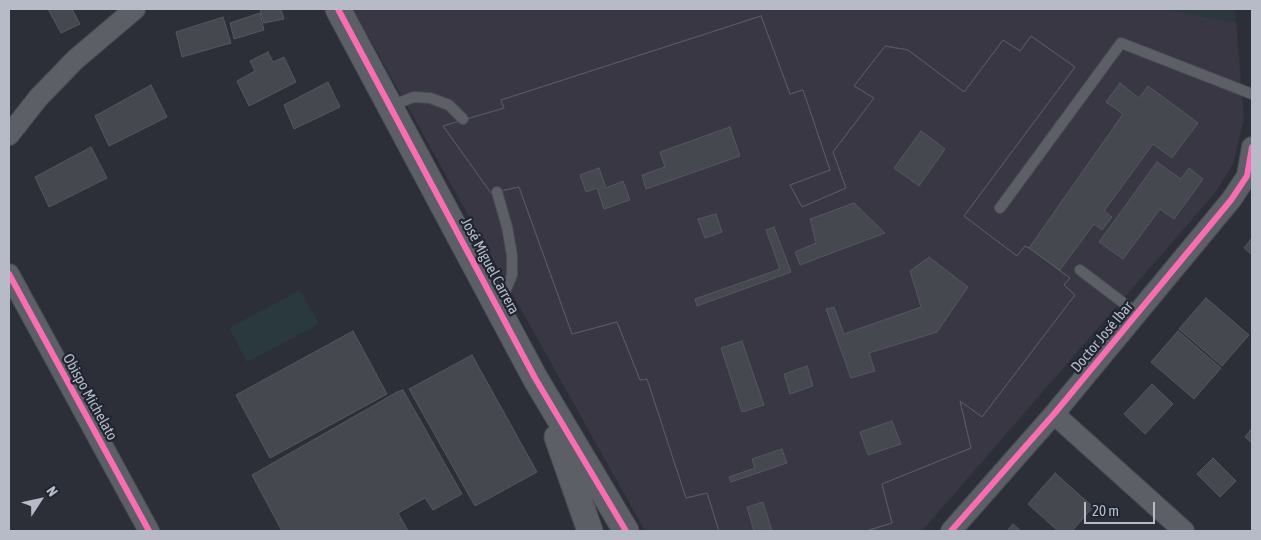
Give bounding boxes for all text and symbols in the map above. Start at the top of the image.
street label: José Miguel Carrera [457,215,523,317]
street label: Doctor José Ibar [1067,298,1137,376]
street label: Obispo Michelato [59,351,121,443]
north arrow [15,475,65,525]
text: N [43,483,61,499]
scale bar [1086,492,1157,524]
text: 20 m [1092,502,1119,519]

